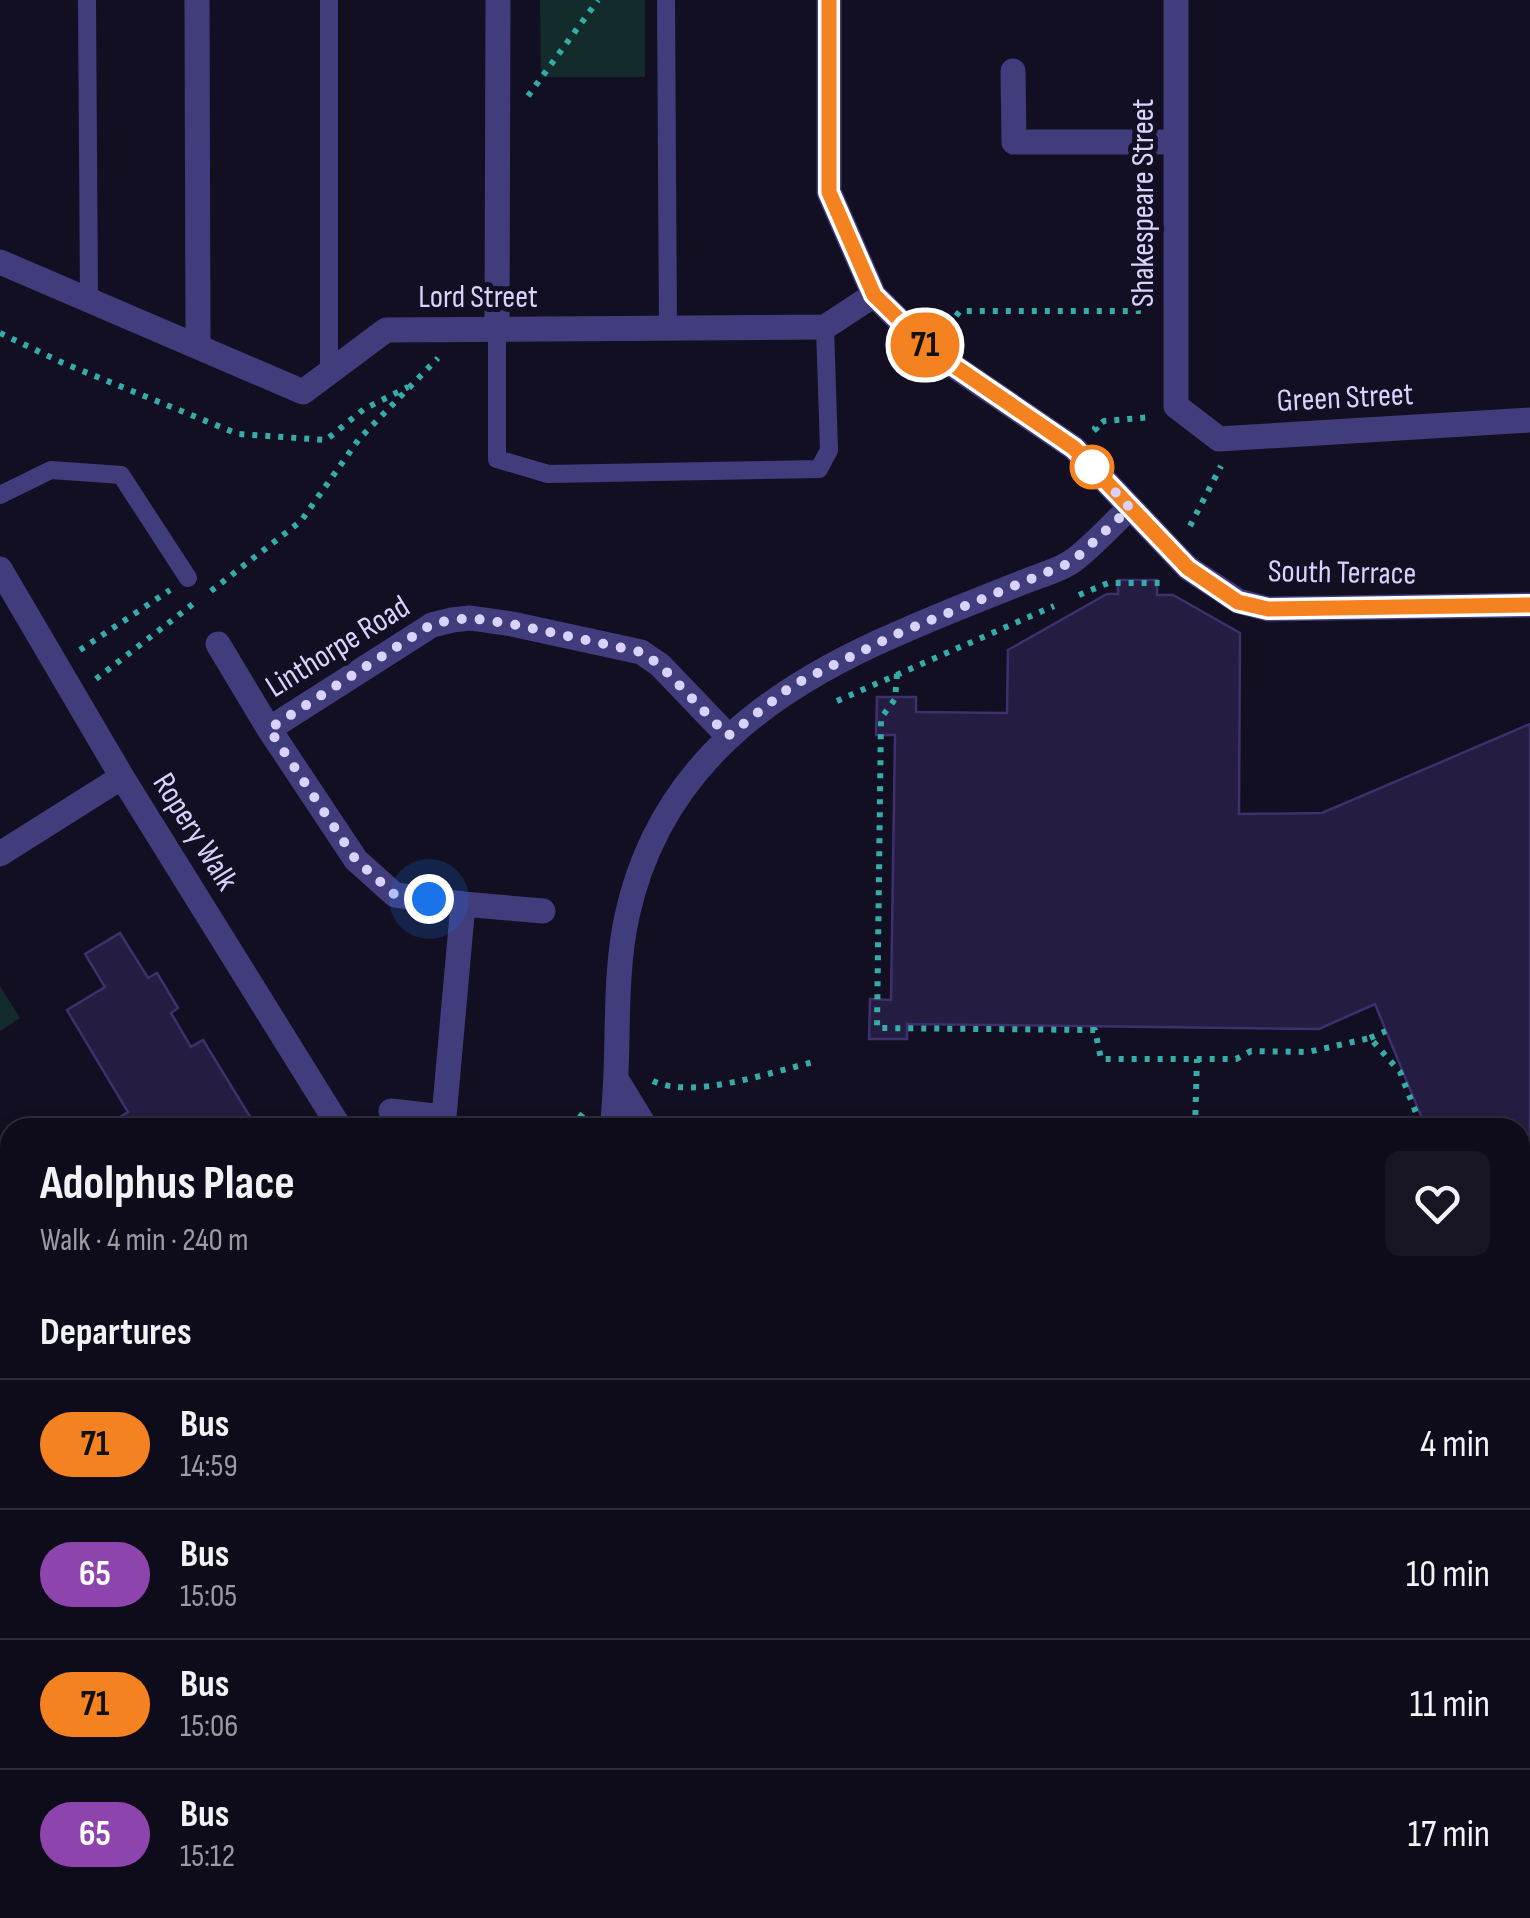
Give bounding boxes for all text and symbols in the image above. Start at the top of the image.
street label: Shakespeare Street [1124,99,1163,307]
street label: Lord Street [418,278,538,317]
line badge: 71 [880,312,970,378]
text: 71 [910,324,940,367]
street label: Green Street [1276,375,1414,421]
unlabelled marker [1071,446,1113,488]
street label: South Terrace [1267,552,1417,594]
street label: Linthorpe Road [259,587,417,707]
street label: Ropery Walk [144,766,246,898]
your location [404,874,454,924]
button: heart [1385,1151,1490,1256]
text: Adolphus Place [40,1155,295,1212]
text: Walk · 4 min · 240 m [40,1221,248,1260]
text: Departures [40,1310,192,1355]
text: Bus [180,1402,229,1447]
text: 4 min [1420,1422,1490,1467]
text: 71 [80,1423,110,1466]
text: 14:59 [180,1447,238,1486]
text: Bus [180,1532,229,1577]
text: 10 min [1406,1552,1490,1597]
text: 65 [79,1553,111,1596]
text: 15:05 [180,1577,237,1616]
text: Bus [180,1662,229,1707]
text: 11 min [1410,1682,1490,1727]
text: 71 [80,1683,110,1726]
text: 15:06 [180,1707,238,1746]
text: Bus [180,1792,229,1837]
text: 17 min [1408,1812,1490,1857]
text: 65 [79,1813,111,1856]
text: 15:12 [180,1837,235,1876]

